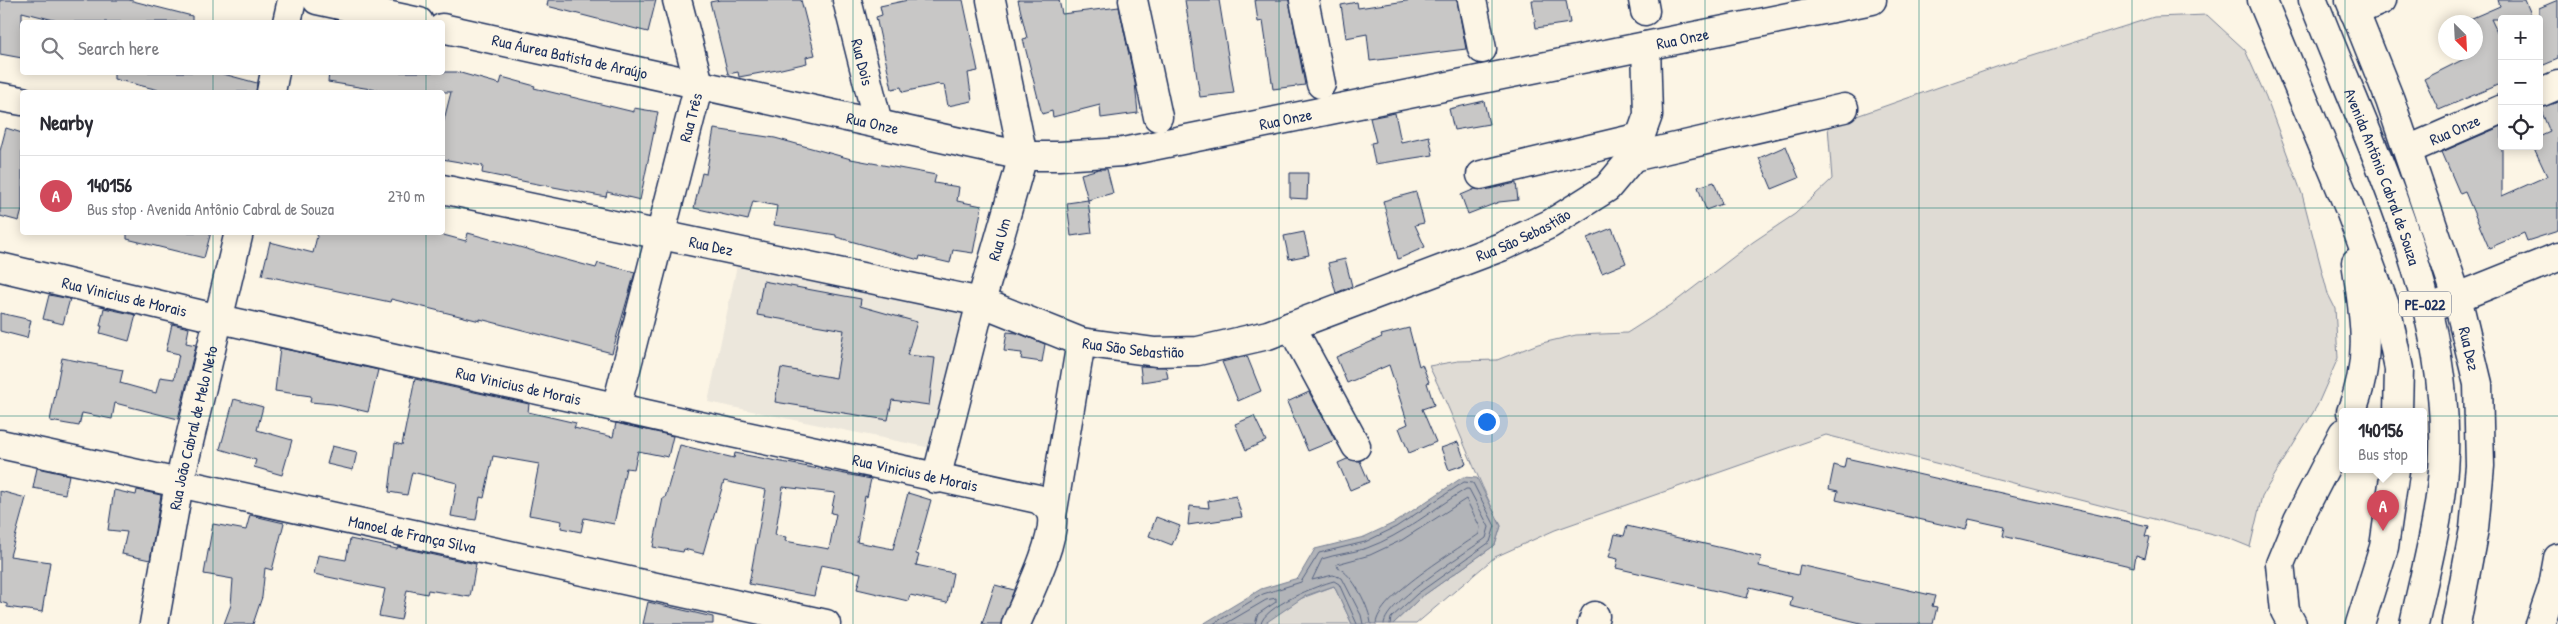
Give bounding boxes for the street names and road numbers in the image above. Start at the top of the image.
street label: Rua Onze [1654,22,1711,55]
street label: Rua Áurea Batista de Araújo [490,28,650,84]
street label: Rua Dois [846,36,879,88]
street label: Avenida Antônio Cabral de Souza [2339,85,2426,268]
street label: Rua Três [674,91,707,144]
street label: Rua Onze [1257,103,1314,135]
street label: Rua Onze [844,106,902,139]
street label: Rua Onze [2426,109,2484,150]
street label: Rua São Sebastião [1473,203,1575,266]
street label: Rua Um [983,215,1016,263]
street label: Rua Dez [687,230,735,261]
street label: Rua Vinicius de Morais [60,271,189,322]
road number: PE-022 [2399,292,2451,316]
street label: Rua Dez [2454,325,2485,373]
street label: Rua São Sebastião [1081,331,1185,363]
street label: Rua João Cabral de Melo Neto [164,343,223,512]
street label: Rua Vinicius de Morais [454,361,583,410]
street label: Rua Vinicius de Morais [850,448,980,497]
street label: Manoel de França Silva [347,509,478,558]

